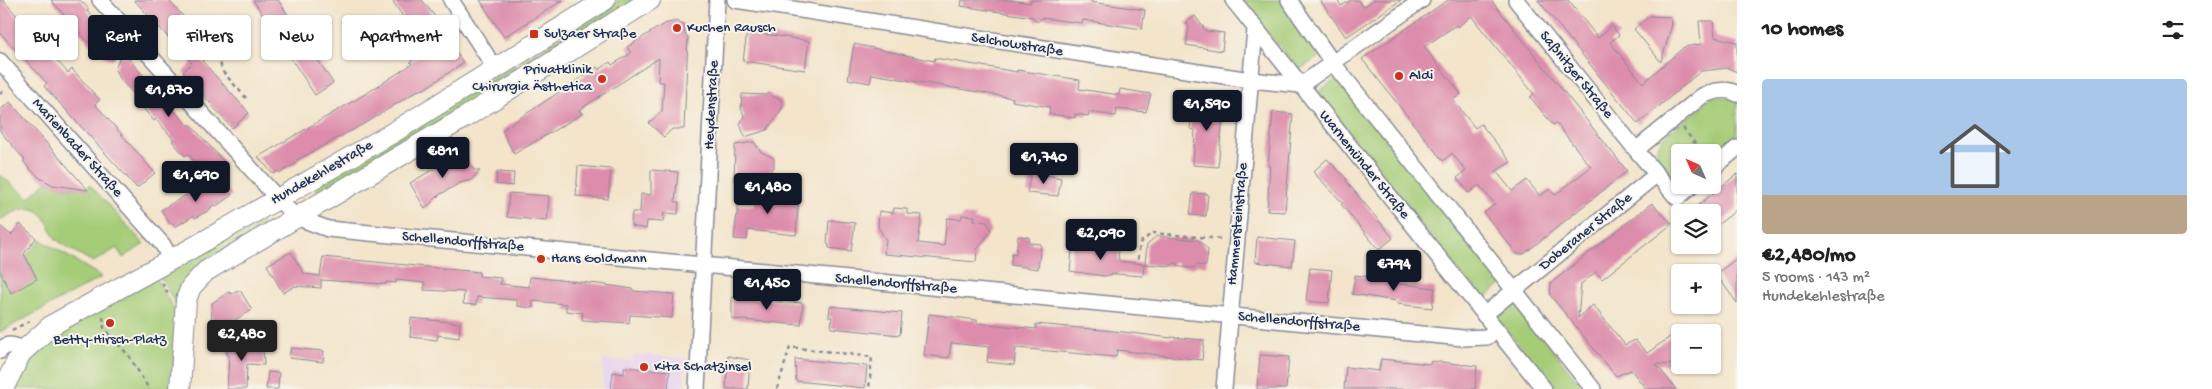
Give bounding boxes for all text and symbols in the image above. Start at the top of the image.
chip: Buy [15,15,78,60]
chip: Rent [88,15,158,60]
chip: Filters [168,15,251,60]
chip: New [261,15,332,60]
chip: Apartment [342,15,459,60]
icon: filters [2159,16,2187,44]
text: 10 homes [1762,18,1843,43]
place label: Kuchen Rausch [687,19,776,37]
marker: Kuchen Rausch [671,22,683,34]
place label: Sulzaer Straße [544,25,637,43]
street label: Saßnitzer Straße [1535,27,1617,123]
marker: Sulzaer Straße [528,28,540,40]
street label: Selchowstraße [970,29,1064,61]
street label: Heydenstraße [701,60,723,150]
place label: Privatklinik Chirurgia Ästhetica [472,61,593,96]
place label: Aldi [1409,67,1433,85]
marker: Aldi [1393,70,1405,82]
marker: Privatklinik Chirurgia Ästhetica [596,73,608,85]
pin: €1,870 [128,76,210,118]
text: €1,870 [145,82,193,101]
pin: €1,590 [1166,90,1248,132]
street label: Marienbader Straße [28,95,126,202]
text: €1,590 [1184,96,1230,115]
street label: Warnemünder Straße [1315,107,1414,223]
icon: home [1930,111,2020,201]
street label: Hundekehlestraße [268,136,376,210]
pin: €811 [413,136,473,179]
pin: €1,740 [1003,142,1085,185]
text: €811 [427,143,459,162]
north arrow [1671,144,1721,194]
map controls [1671,144,1721,374]
text: €1,740 [1021,149,1067,168]
pin: €1,690 [155,160,237,203]
street label: Hammersteinstraße [1224,162,1252,286]
text: €1,690 [173,167,219,186]
pin: €1,480 [727,172,809,215]
text: €1,480 [745,179,791,198]
street label: Doberaner Straße [1535,189,1636,276]
button: layers [1671,204,1721,254]
pin: €2,090 [1060,218,1142,261]
text: €2,090 [1077,225,1125,244]
street label: Schellendorffstraße [401,228,525,256]
text: €2,480/mo [1762,244,1856,269]
place label: Hans Goldmann [551,250,647,268]
pin: €794 [1364,250,1424,292]
marker: Hans Goldmann [535,253,547,265]
text: €794 [1377,256,1411,275]
button: + [1671,264,1721,314]
pin: €1,450 [726,268,808,311]
text: 5 rooms · 143 m² [1762,269,1870,288]
street label: Schellendorffstraße [834,270,958,298]
text: €1,450 [744,275,790,294]
text: Hundekehlestraße [1762,288,1885,307]
street label: Schellendorffstraße [1237,308,1361,336]
marker: Betty-Hirsch-Platz [104,317,116,329]
pin: €2,480 [201,320,283,362]
button: − [1671,324,1721,374]
text: €2,480 [218,326,266,345]
place label: Betty-Hirsch-Platz [53,331,167,349]
place label: Kita Schatzinsel [654,358,752,376]
marker: Kita Schatzinsel [638,361,650,373]

